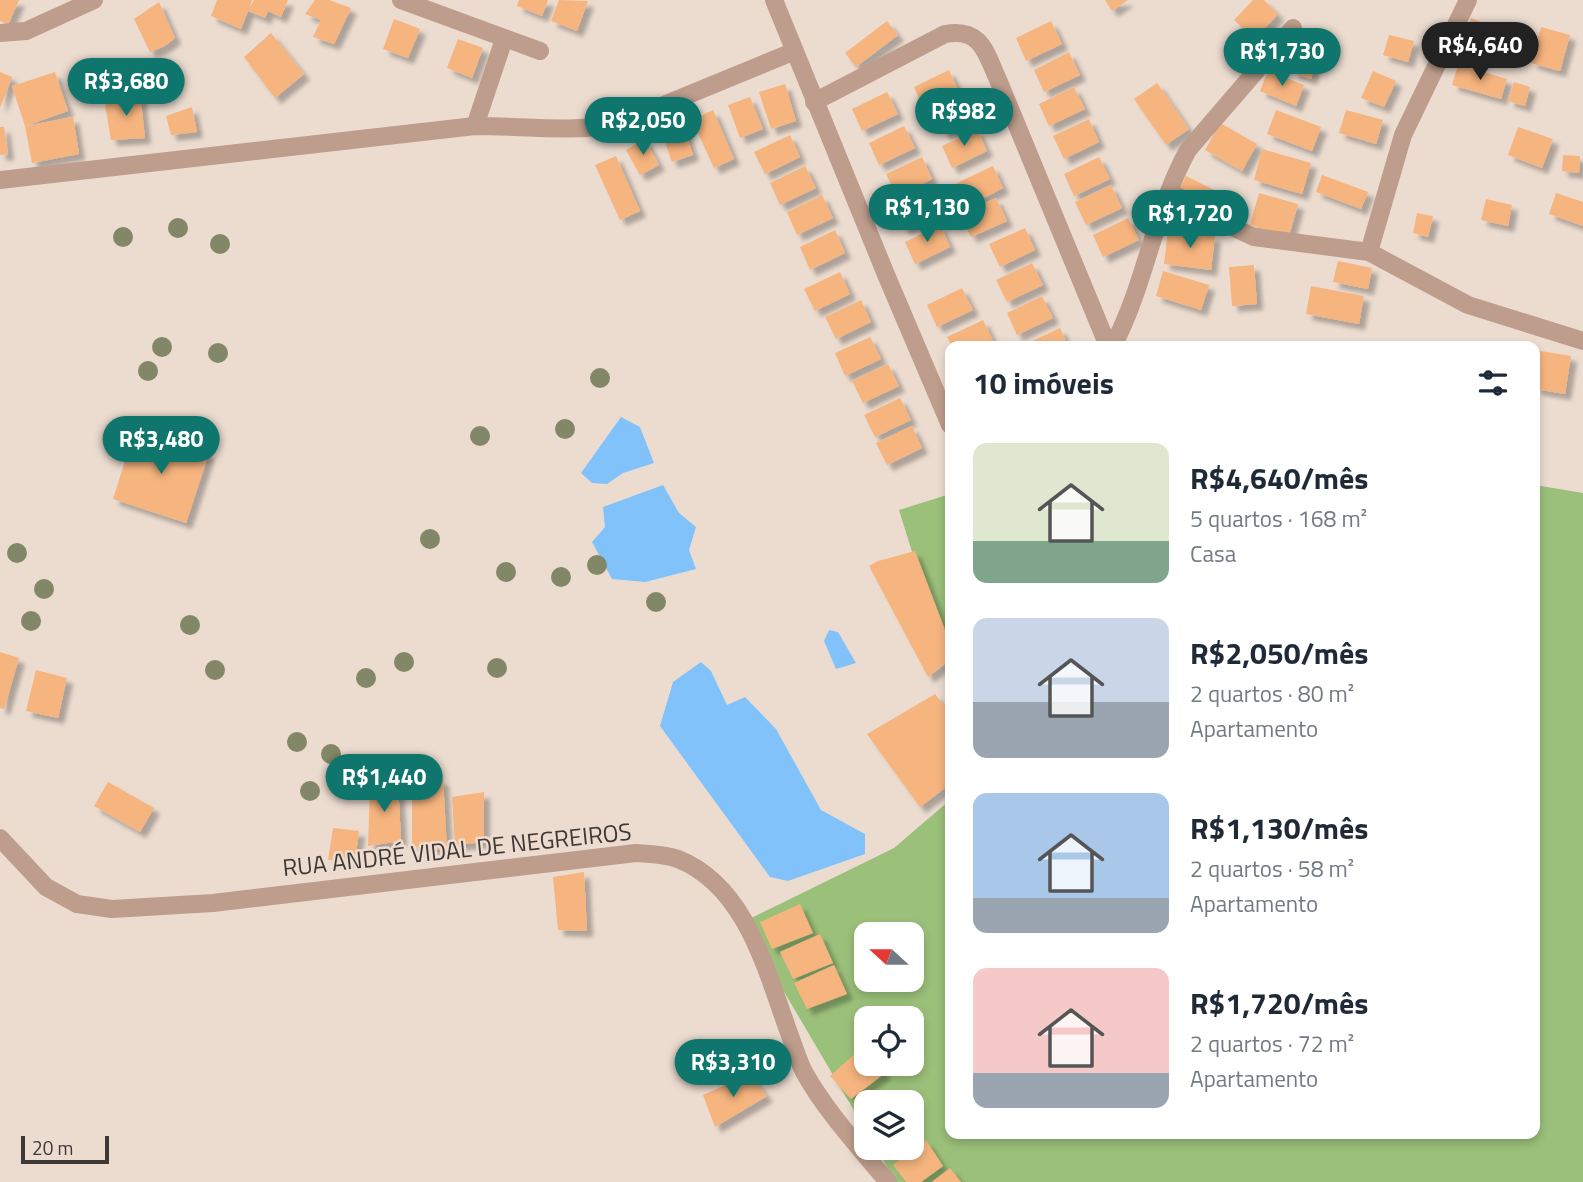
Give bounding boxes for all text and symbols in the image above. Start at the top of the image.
pin: R$4,640 [1415,22,1545,82]
text: R$4,640 [1438,27,1522,62]
pin: R$1,730 [1217,28,1347,88]
text: R$1,730 [1240,33,1324,68]
pin: R$3,680 [61,58,191,118]
text: R$3,680 [84,63,168,98]
pin: R$982 [915,88,1013,148]
text: R$982 [931,93,997,128]
pin: R$2,050 [578,97,708,157]
text: R$2,050 [601,102,685,137]
pin: R$1,130 [862,184,992,244]
text: R$1,130 [885,189,969,224]
pin: R$1,720 [1125,190,1255,250]
text: R$1,720 [1148,195,1232,230]
text: 10 imóveis [973,360,1114,406]
icon: filters [1474,364,1512,402]
pin: R$3,480 [96,416,226,476]
text: R$3,480 [119,421,203,456]
text: R$4,640/mês [1190,455,1368,501]
icon: home [1029,471,1113,555]
text: 5 quartos · 168 m² [1190,501,1367,536]
text: Casa [1190,536,1236,571]
text: R$2,050/mês [1190,630,1368,676]
icon: home [1029,646,1113,730]
text: 2 quartos · 80 m² [1190,676,1354,711]
text: Apartamento [1190,711,1318,746]
pin: R$1,440 [319,754,449,814]
text: R$1,440 [342,759,426,794]
text: R$1,130/mês [1190,805,1368,851]
street label: RUA ANDRÉ VIDAL DE NEGREIROS [281,813,633,885]
icon: home [1029,821,1113,905]
text: 2 quartos · 58 m² [1190,851,1354,886]
text: Apartamento [1190,886,1318,921]
north arrow [854,922,924,992]
map controls [854,922,924,1160]
text: R$1,720/mês [1190,980,1368,1026]
icon: home [1029,996,1113,1080]
button: locate [854,1006,924,1076]
text: 2 quartos · 72 m² [1190,1026,1354,1061]
pin: R$3,310 [668,1040,798,1099]
text: R$3,310 [691,1044,775,1079]
text: Apartamento [1190,1061,1318,1096]
button: layers [854,1090,924,1160]
scale bar [21,1133,108,1165]
text: 20 m [32,1133,73,1162]

